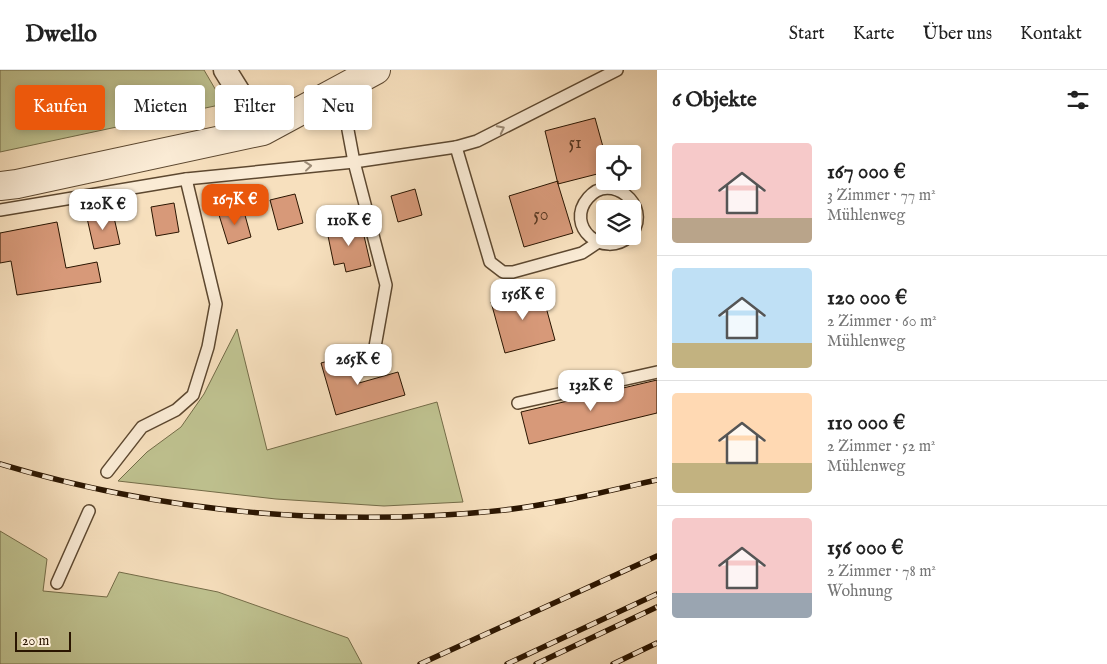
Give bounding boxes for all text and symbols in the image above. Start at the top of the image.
text: Dwello [25,19,97,50]
text: Start [789,23,825,46]
text: Karte [853,23,895,46]
text: Über uns [923,23,992,46]
text: Kontakt [1020,23,1082,46]
chip: Kaufen [15,85,105,130]
chip: Mieten [115,85,205,130]
chip: Filter [215,85,294,130]
chip: Neu [304,85,372,130]
icon: filters [1064,86,1092,114]
text: 6 Objekte [672,87,757,114]
one-way arrow [495,125,504,135]
house number: 51 [568,132,582,155]
map controls [596,145,641,245]
button: locate [596,145,641,190]
text: 167 000 € [827,159,906,186]
one-way arrow [304,161,312,172]
icon: home [712,163,772,223]
pin: 167K € [194,184,276,226]
text: 3 Zimmer · 77 m² [827,186,936,206]
pin: 120K € [62,189,144,231]
text: 167K € [213,190,257,210]
text: 120K € [80,195,126,215]
button: layers [596,200,641,245]
pin: 110K € [308,204,390,247]
house number: 50 [533,204,549,227]
text: Mühlenweg [827,206,905,226]
text: 110K € [327,211,371,231]
pin: 156K € [482,278,564,321]
text: 156K € [502,285,544,305]
text: 120 000 € [827,285,907,312]
icon: home [712,288,772,348]
text: 2 Zimmer · 60 m² [827,312,937,332]
text: Mühlenweg [827,332,905,352]
pin: 265K € [317,344,399,386]
text: 265K € [336,350,380,370]
pin: 132K € [550,370,632,412]
text: 132K € [569,376,613,396]
text: 110 000 € [827,410,905,437]
icon: home [712,413,772,473]
text: 2 Zimmer · 52 m² [827,437,935,457]
text: Mühlenweg [827,457,905,477]
text: 156 000 € [827,535,904,562]
icon: home [712,538,772,598]
text: 2 Zimmer · 78 m² [827,562,936,582]
text: Wohnung [827,582,892,602]
scale bar [15,629,71,652]
text: 20 m [22,632,49,650]

